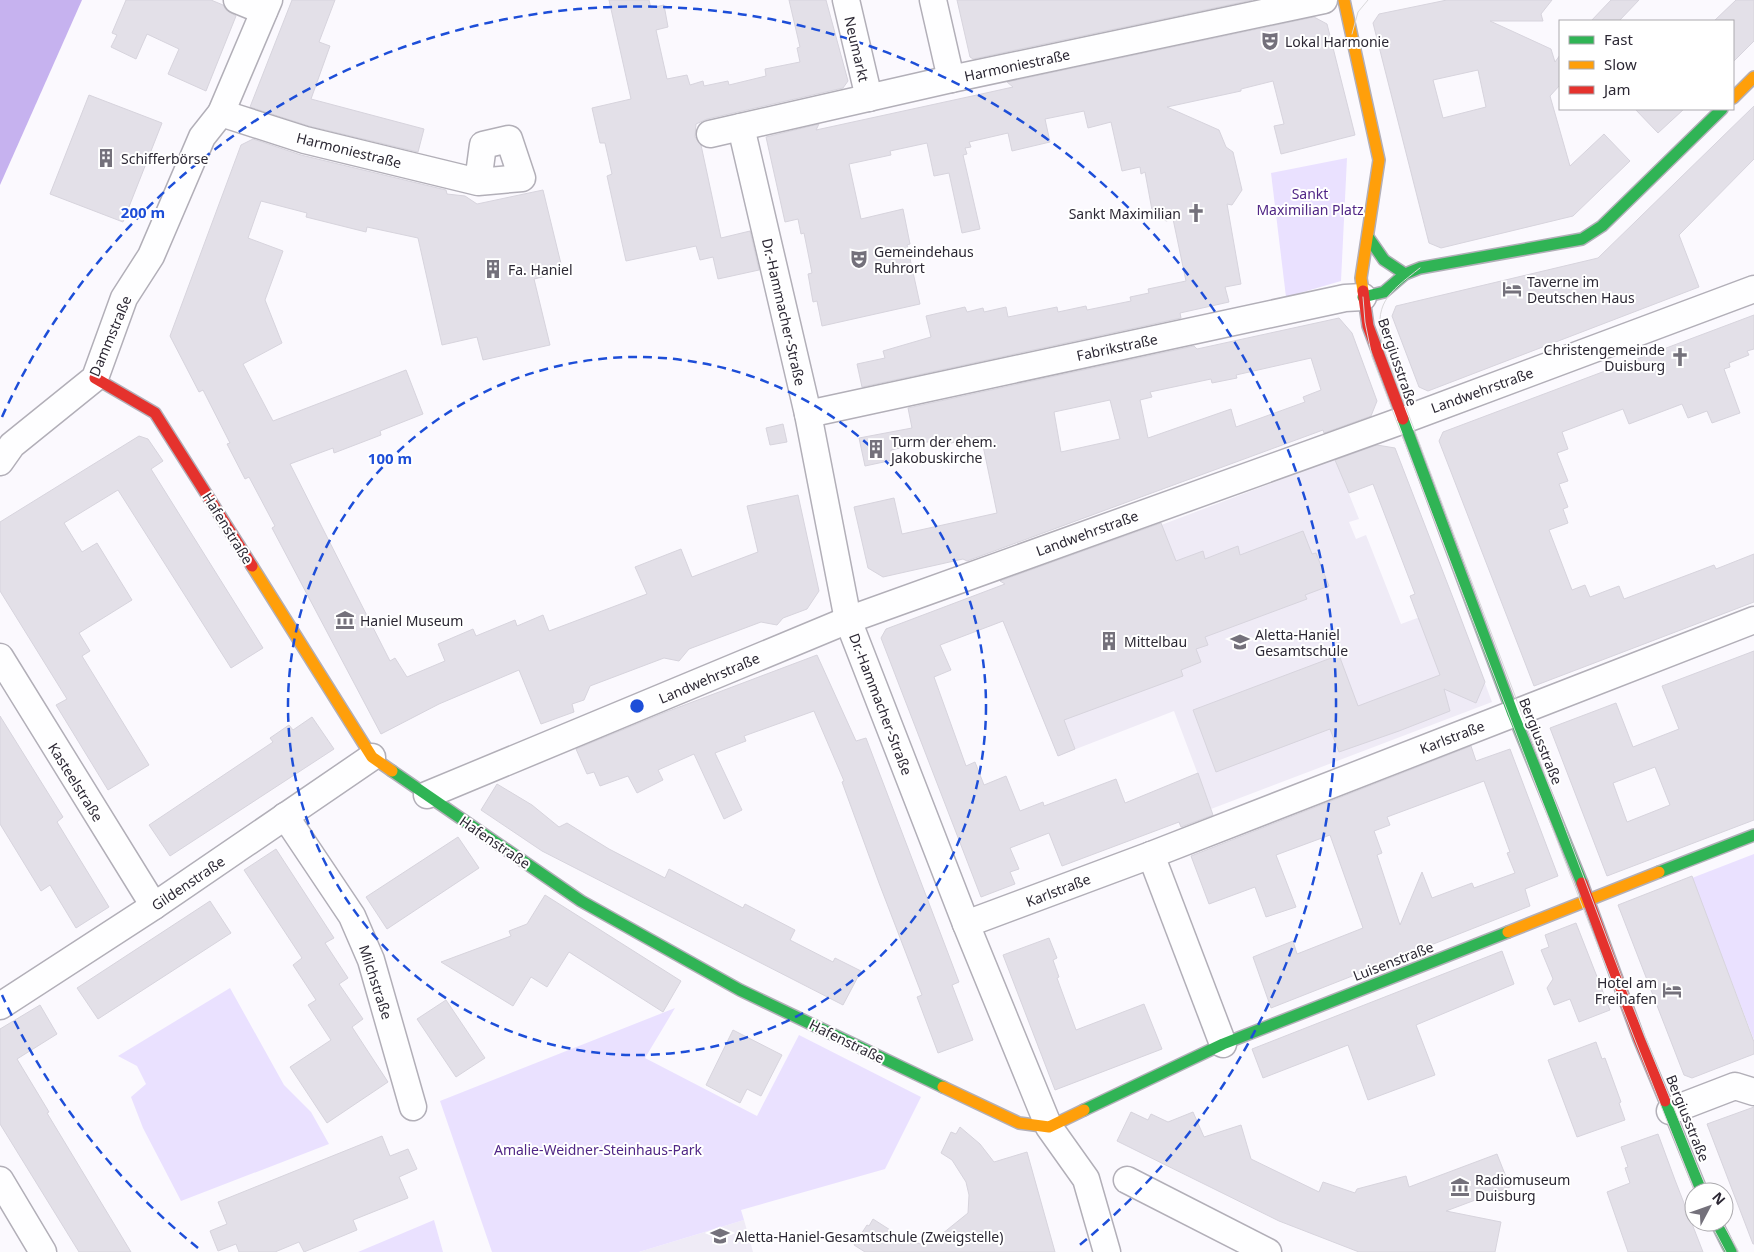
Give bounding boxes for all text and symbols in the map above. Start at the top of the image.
street label: Neumarkt [840,14,874,84]
legend [1559,20,1734,110]
text: Fast [1604,29,1633,49]
theatre icon: Lokal Harmonie [1259,30,1281,52]
place label: Lokal Harmonie [1285,32,1389,51]
street label: Harmoniestraße [962,45,1072,85]
text: Slow [1604,54,1637,74]
text: Jam [1602,79,1631,99]
street label: Harmoniestraße [295,128,404,172]
building icon: Schifferbörse [95,147,117,169]
place label: Schifferbörse [121,149,209,168]
park label: Sankt Maximilian Platz [1256,184,1364,219]
text: 200 m [121,202,165,222]
church icon: Sankt Maximilian [1185,202,1207,224]
place label: Sankt Maximilian [1069,204,1181,223]
street label: Dr.-Hammacher-Straße [758,236,810,388]
place label: Gemeindehaus Ruhrort [874,242,974,277]
theatre icon: Gemeindehaus Ruhrort [848,248,870,270]
building icon: Fa. Haniel [482,258,504,280]
place label: Fa. Haniel [508,260,573,279]
place label: Taverne im Deutschen Haus [1527,272,1635,307]
hotel icon: Taverne im Deutschen Haus [1501,278,1523,300]
street label: Dammstraße [84,293,136,379]
street label: Bergiusstraße [1374,315,1422,409]
street label: Fabrikstraße [1075,329,1159,365]
place label: Christengemeinde Duisburg [1544,340,1665,375]
church icon: Christengemeinde Duisburg [1669,346,1691,368]
street label: Landwehrstraße [1428,363,1536,417]
place label: Turm der ehem. Jakobuskirche [889,432,996,467]
building icon: Turm der ehem. Jakobuskirche [865,438,887,460]
text: 100 m [368,448,412,468]
street label: Hafenstraße [198,488,258,568]
street label: Landwehrstraße [1033,506,1141,560]
museum icon: Haniel Museum [334,609,356,631]
place label: Haniel Museum [360,611,463,630]
place label: Aletta-Haniel Gesamtschule [1255,625,1348,660]
street label: Dr.-Hammacher-Straße [845,630,917,778]
building icon: Mittelbau [1098,630,1120,652]
school or university icon: Aletta-Haniel Gesamtschule [1229,631,1251,653]
place label: Mittelbau [1124,632,1187,651]
street label: Landwehrstraße [656,648,762,708]
street label: Bergiusstraße [1515,695,1567,787]
centre of rings [628,697,646,715]
street label: Karlstraße [1417,716,1487,758]
street label: Kasteelstraße [44,739,108,825]
street label: Hafenstraße [456,811,534,873]
street label: Gildenstraße [148,851,228,914]
street label: Karlstraße [1023,869,1093,911]
street label: Luisenstraße [1350,937,1436,985]
street label: Milchstraße [355,942,397,1022]
place label: Hotel am Freihafen [1595,973,1657,1008]
hotel icon: Hotel am Freihafen [1661,979,1683,1001]
street label: Hafenstraße [806,1015,888,1067]
street label: Bergiusstraße [1662,1072,1714,1164]
park label: Amalie-Weidner-Steinhaus-Park [494,1140,703,1159]
place label: Radiomuseum Duisburg [1475,1170,1570,1205]
museum icon: Radiomuseum Duisburg [1449,1176,1471,1198]
north arrow [1684,1182,1734,1232]
text: N [1708,1188,1730,1209]
school or university icon: Aletta-Haniel-Gesamtschule (Zweigstelle) [709,1225,731,1247]
place label: Aletta-Haniel-Gesamtschule (Zweigstelle) [735,1227,1003,1246]

